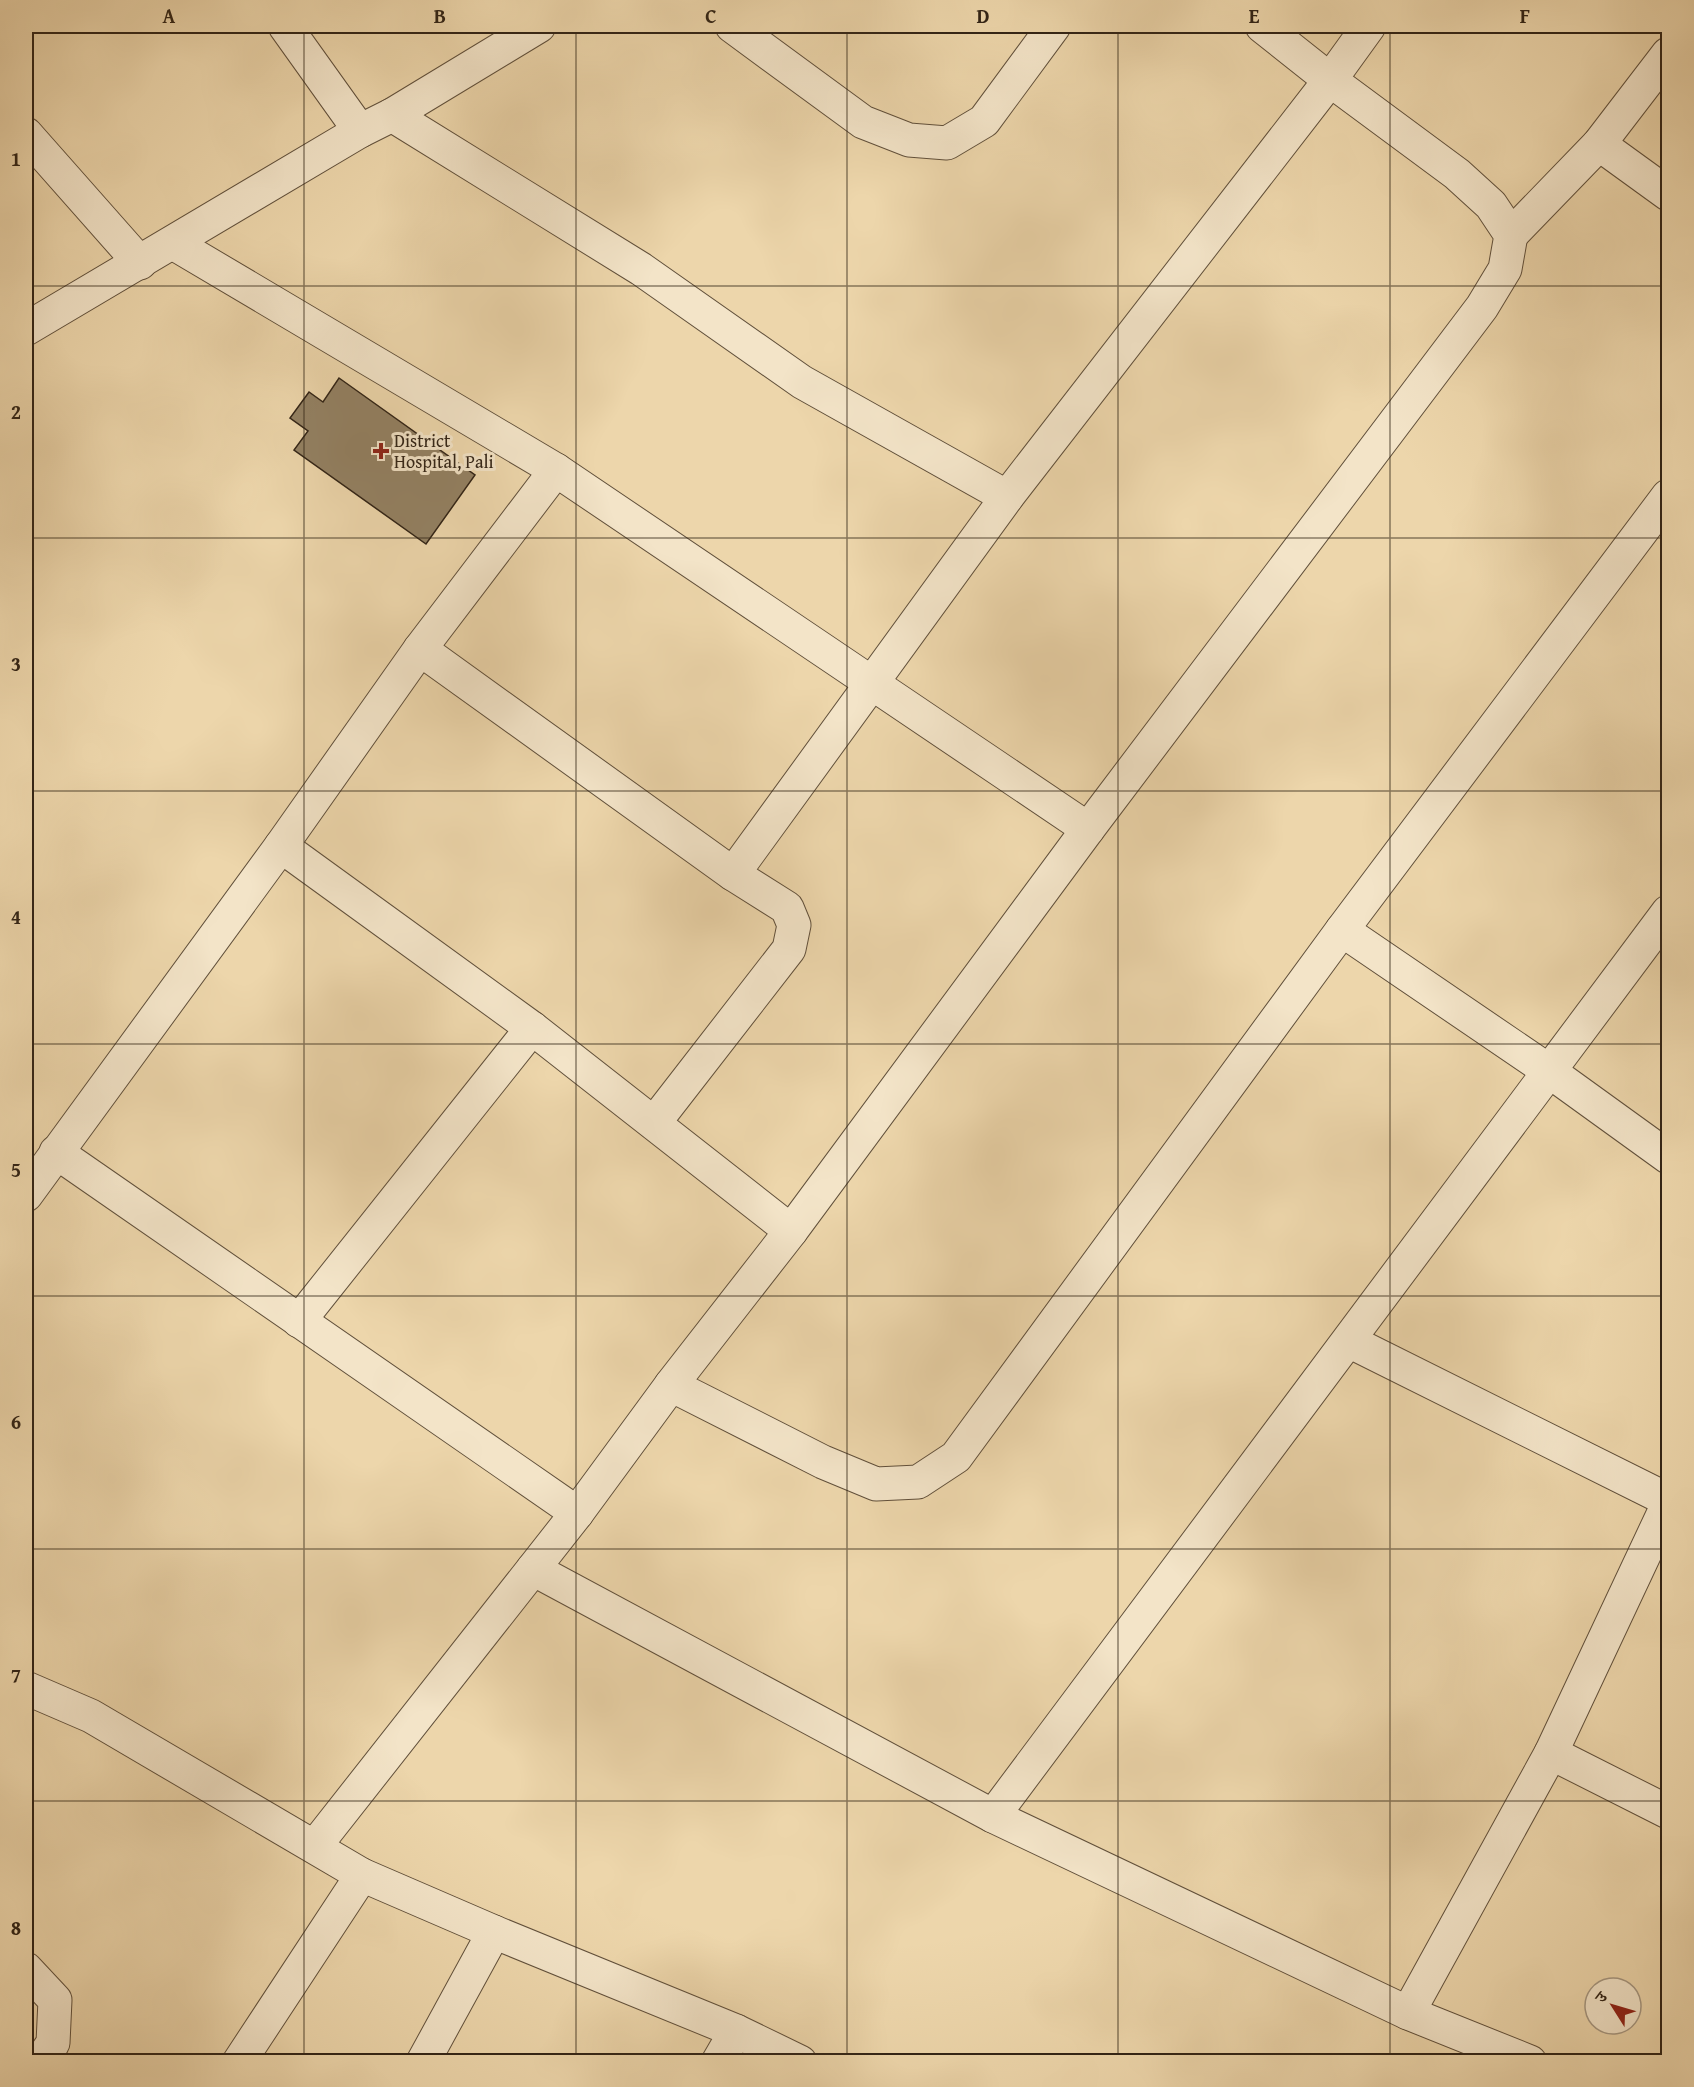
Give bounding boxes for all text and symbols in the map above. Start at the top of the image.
text: A [163,1,176,30]
text: B [434,1,446,30]
text: C [705,1,717,30]
text: D [976,1,990,30]
text: E [1249,1,1260,30]
text: F [1520,1,1530,30]
text: 1 [11,144,21,173]
text: 2 [11,397,21,426]
place label: District Hospital, Pali [394,427,494,475]
marker: District Hospital, Pali [372,442,390,460]
text: 3 [11,649,21,678]
text: 4 [11,902,21,931]
text: 5 [11,1155,21,1184]
text: 6 [11,1407,21,1436]
text: 7 [11,1660,21,1689]
text: 8 [11,1913,21,1942]
north arrow [1583,1976,1643,2036]
text: उ [1588,1985,1614,2008]

